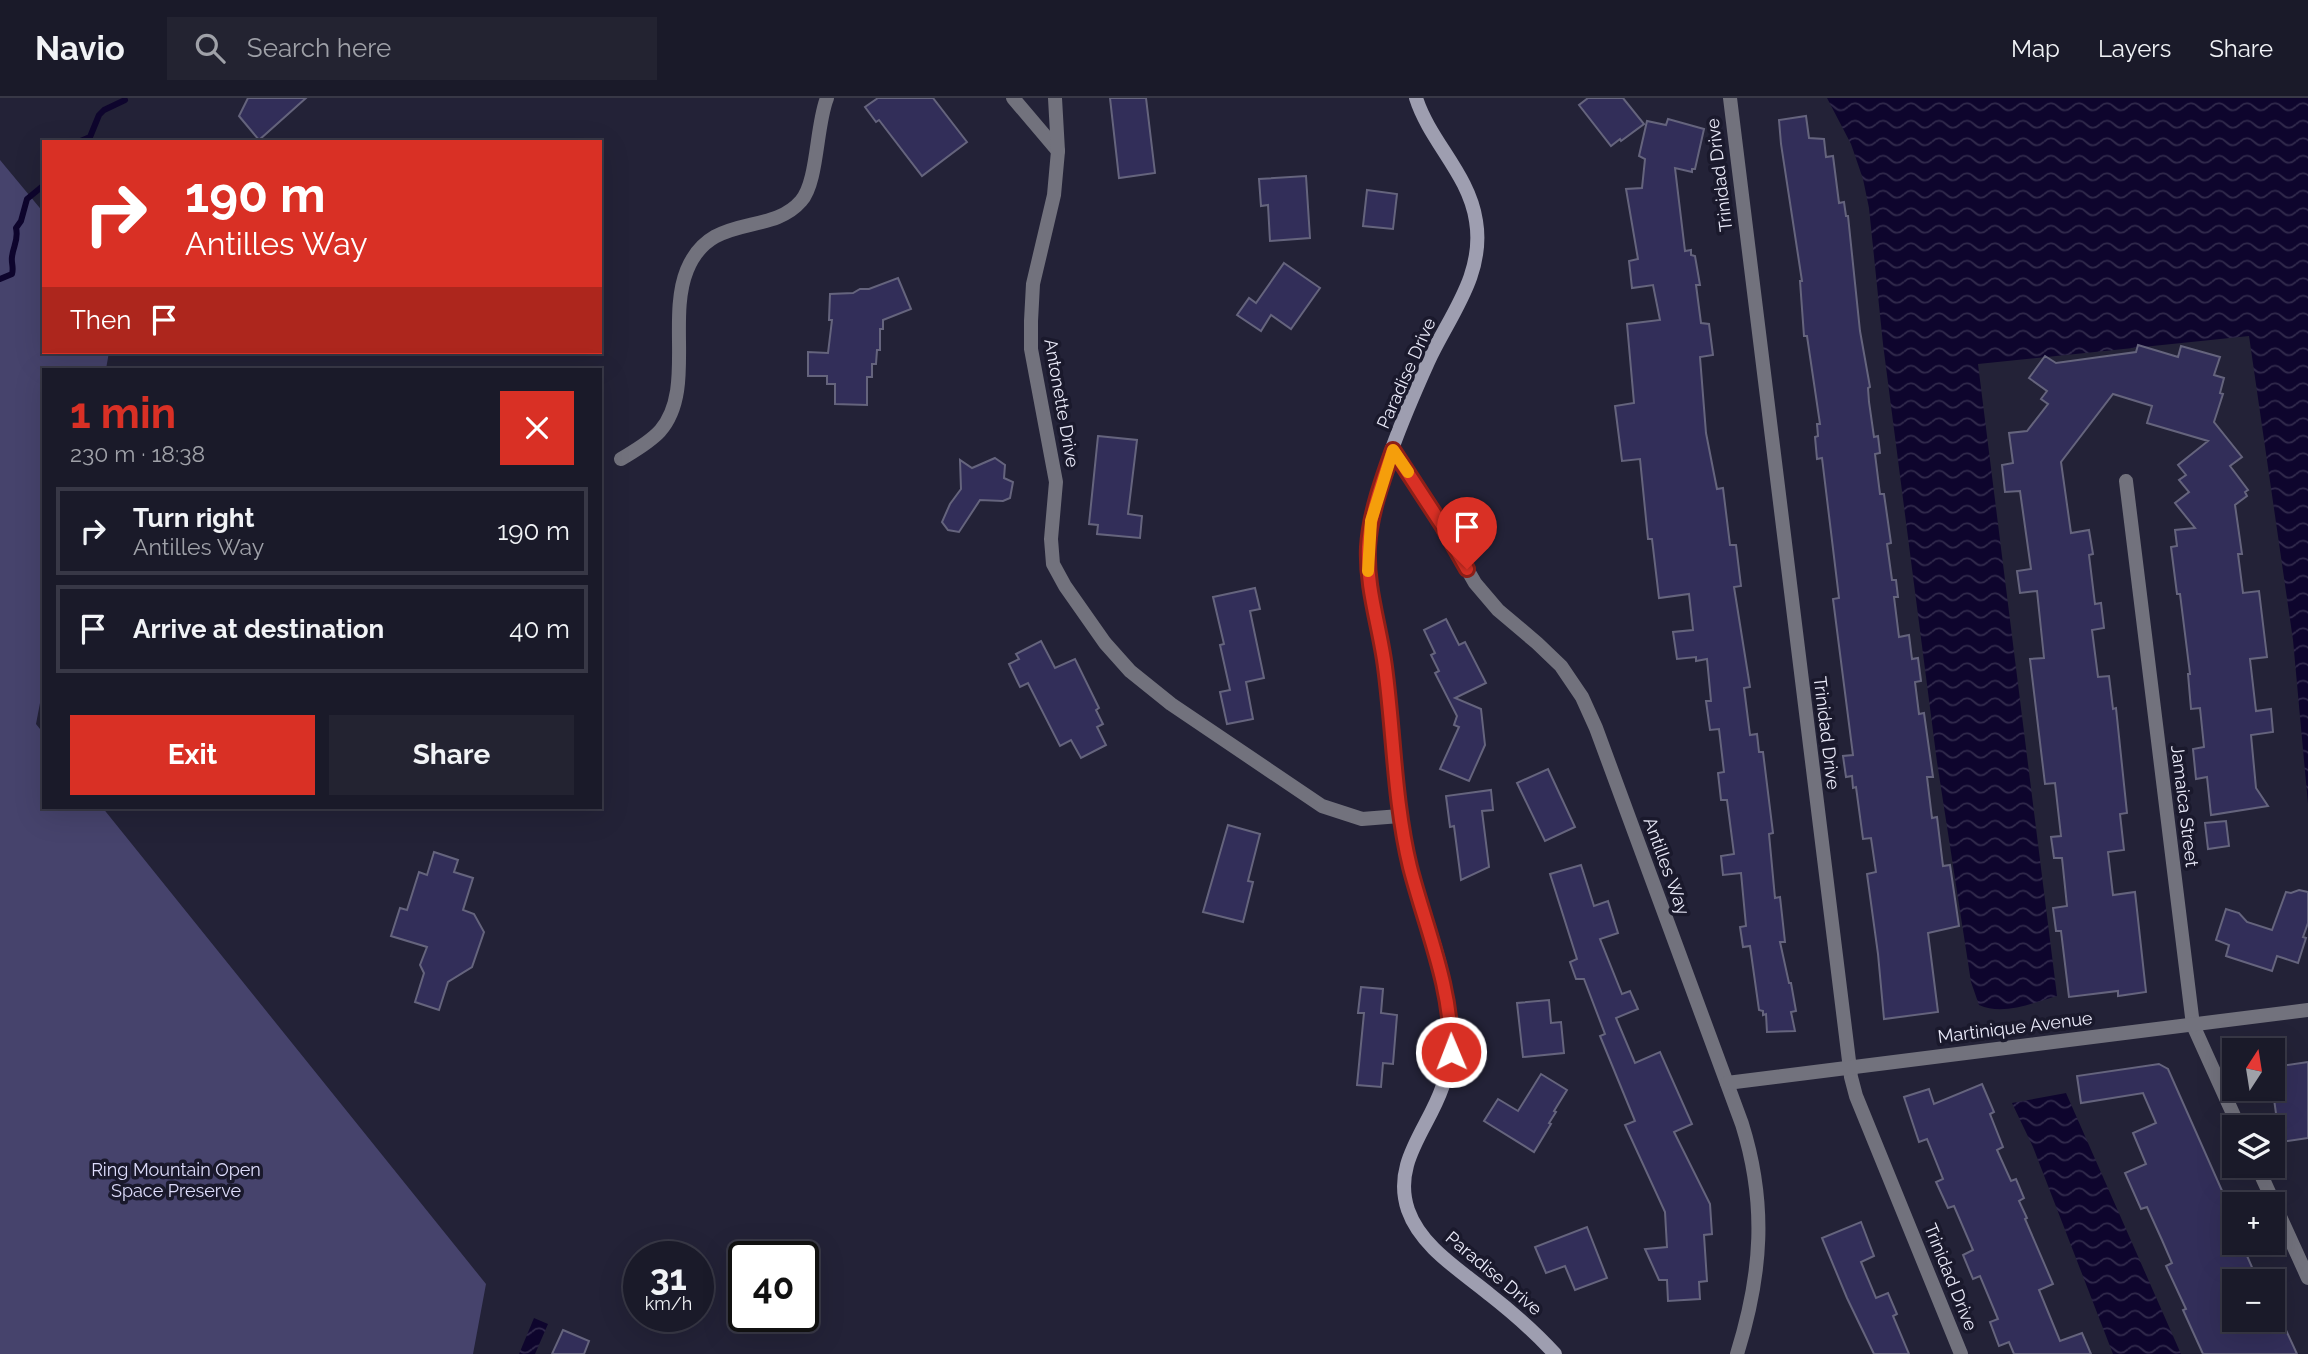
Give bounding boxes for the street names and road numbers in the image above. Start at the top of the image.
street label: Trinidad Drive [1702,117,1736,233]
street label: Paradise Drive [1372,314,1440,432]
street label: Antonette Drive [1040,337,1084,469]
street label: Trinidad Drive [1810,675,1844,791]
street label: Jamaica Street [2167,744,2203,868]
street label: Antilles Way [1640,814,1695,918]
street label: Martinique Avenue [1936,1007,2094,1047]
street label: Trinidad Drive [1920,1220,1982,1334]
street label: Paradise Drive [1442,1227,1547,1320]

